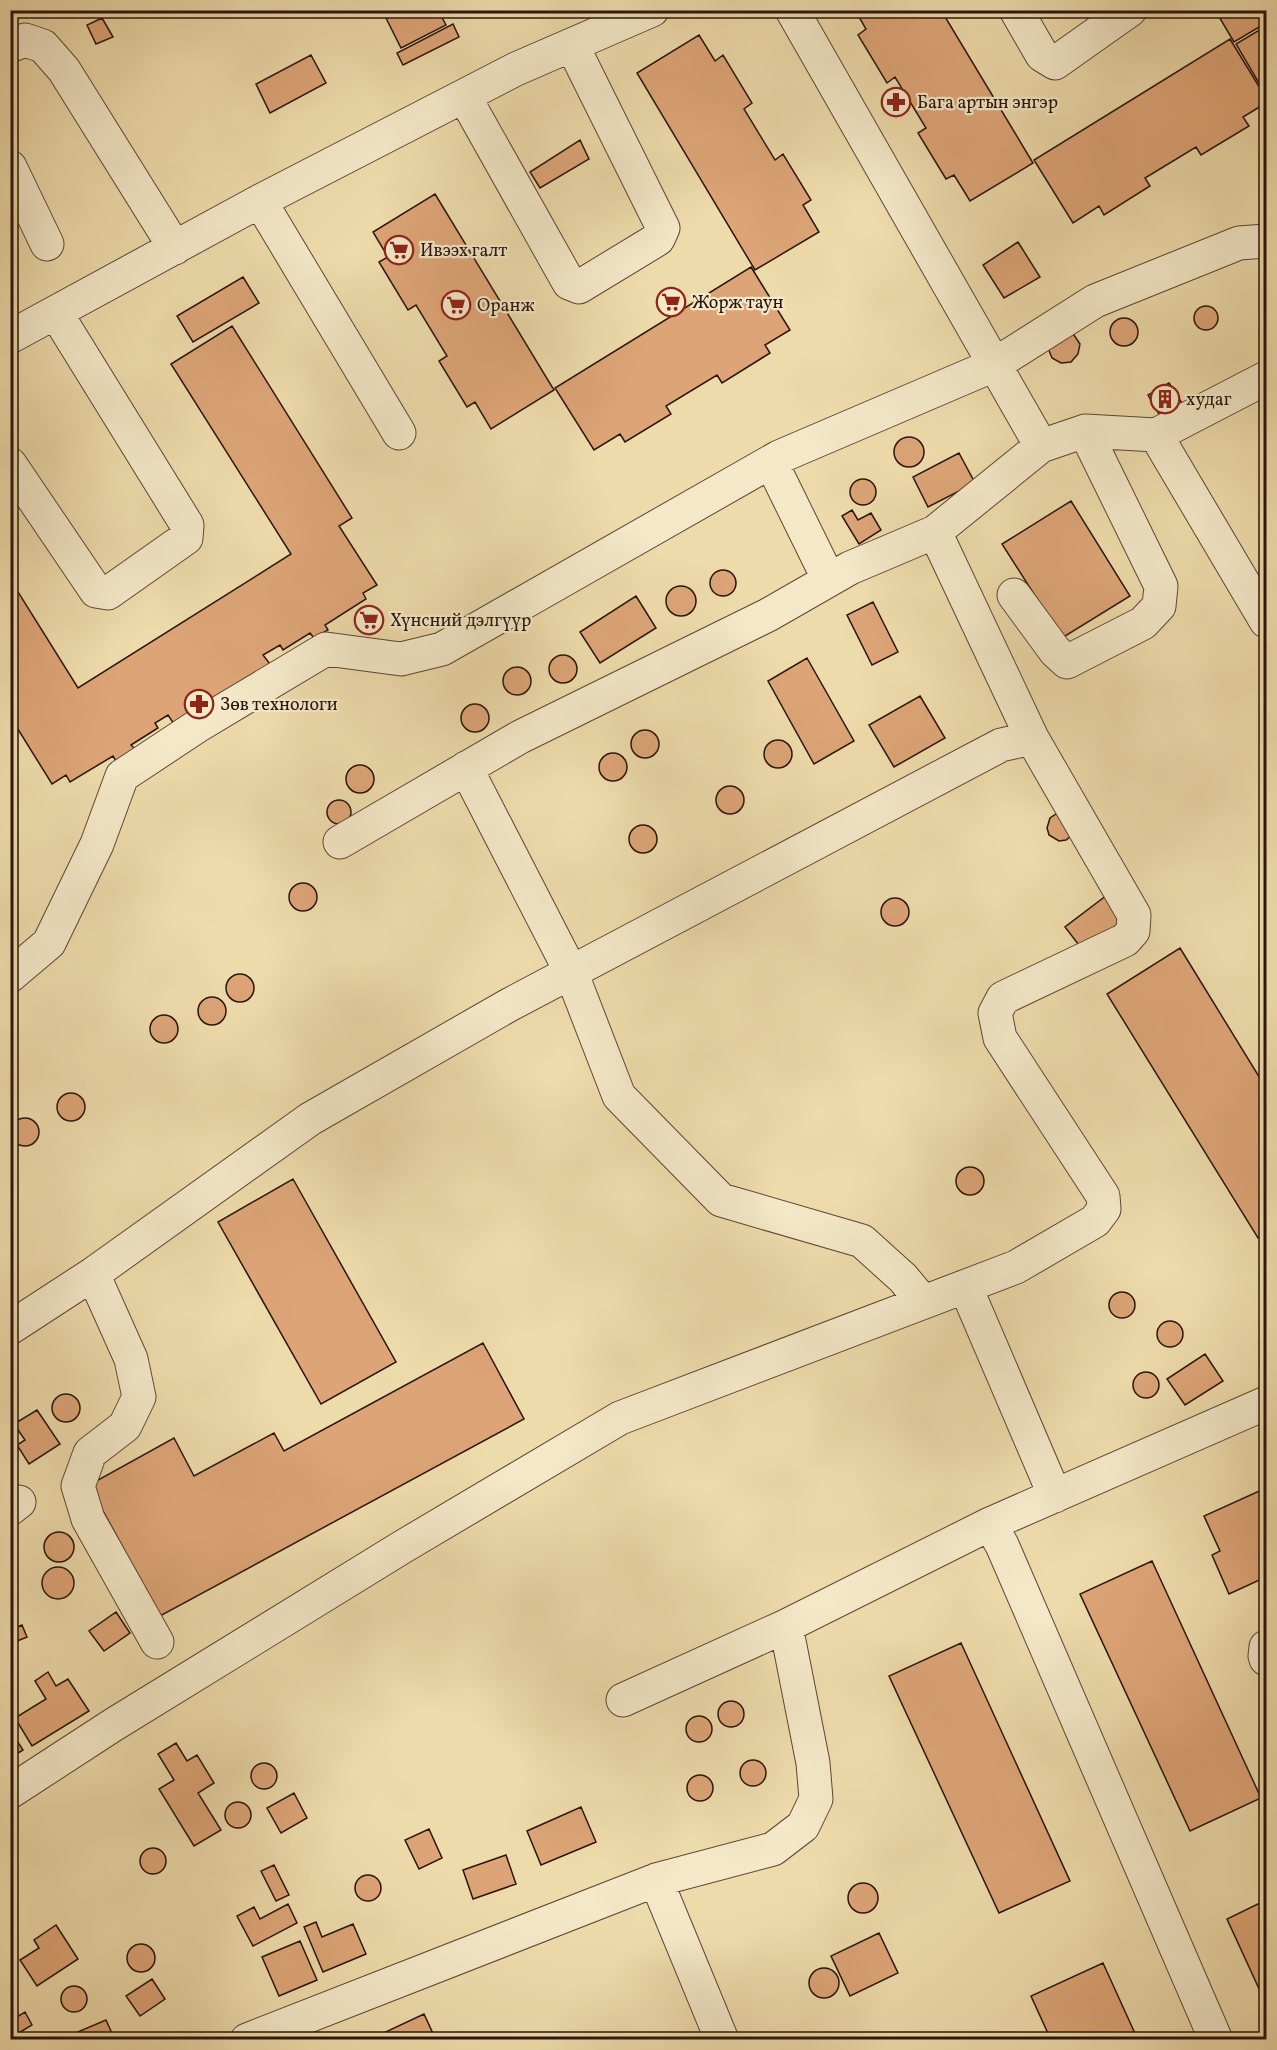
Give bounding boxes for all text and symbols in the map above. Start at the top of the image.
pharmacy icon: Бага артын энгэр [880,86,912,118]
place label: Бага артын энгэр [917,91,1058,116]
supermarket icon: Ивээх галт [383,234,415,266]
place label: Ивээх галт [420,239,507,264]
supermarket icon: Жорж таун [655,286,687,318]
supermarket icon: Оранж [440,289,472,321]
place label: Жорж таун [692,291,784,316]
place label: Оранж [477,294,535,319]
building icon: худаг [1149,383,1181,415]
place label: худаг [1186,388,1232,413]
supermarket icon: Хүнсний дэлгүүр [353,604,385,636]
place label: Хүнсний дэлгүүр [390,609,531,634]
pharmacy icon: Зөв технологи [183,688,215,720]
place label: Зөв технологи [220,693,338,718]

